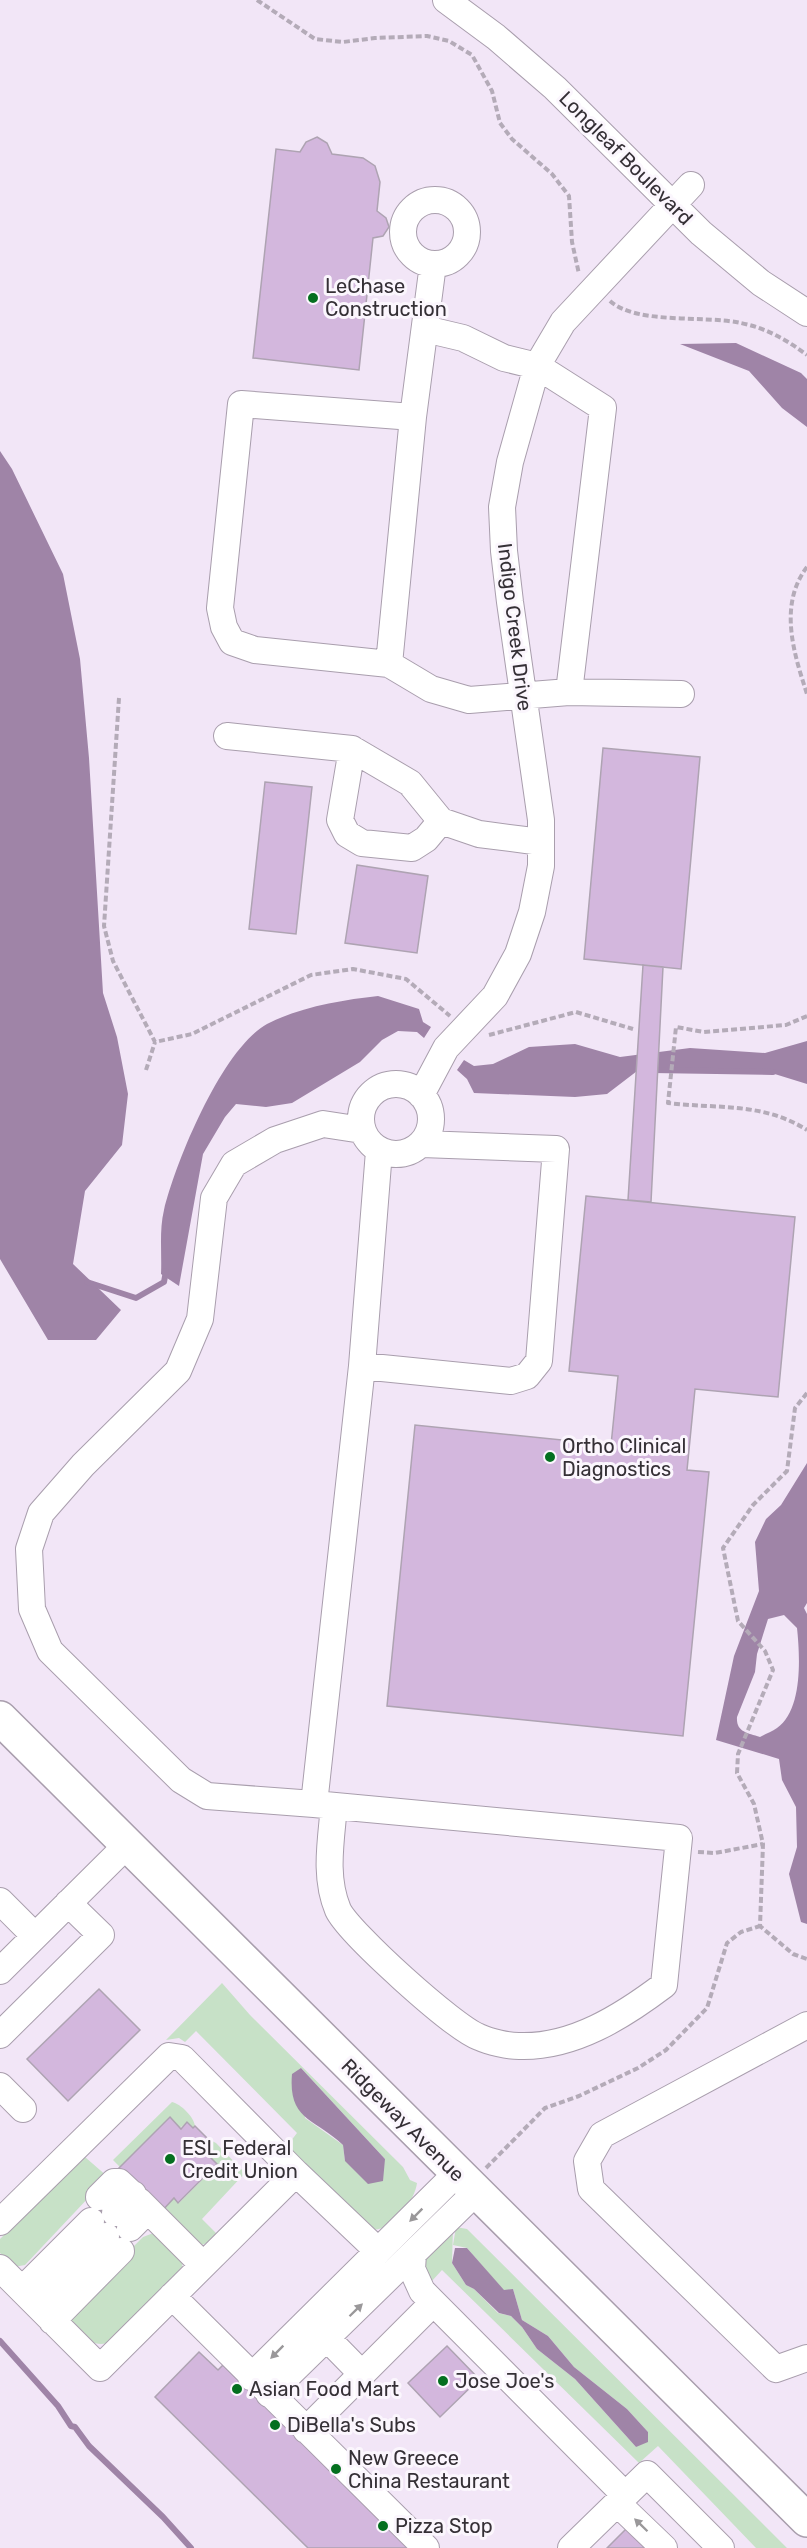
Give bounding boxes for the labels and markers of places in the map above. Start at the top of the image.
place label: LeChase Construction [325,274,447,321]
marker: LeChase Construction [306,291,320,305]
place label: Ortho Clinical Diagnostics [562,1434,686,1481]
marker: Ortho Clinical Diagnostics [543,1450,557,1464]
place label: ESL Federal Credit Union [182,2136,298,2183]
marker: ESL Federal Credit Union [163,2152,177,2166]
place label: Jose Joe's [455,2369,554,2393]
marker: Jose Joe's [436,2374,450,2388]
place label: Asian Food Mart [249,2377,399,2401]
marker: Asian Food Mart [230,2382,244,2396]
place label: DiBella's Subs [287,2413,416,2437]
marker: DiBella's Subs [268,2418,282,2432]
place label: New Greece China Restaurant [348,2446,510,2493]
marker: New Greece China Restaurant [329,2462,343,2476]
place label: Pizza Stop [395,2514,493,2538]
marker: Pizza Stop [376,2519,390,2533]

